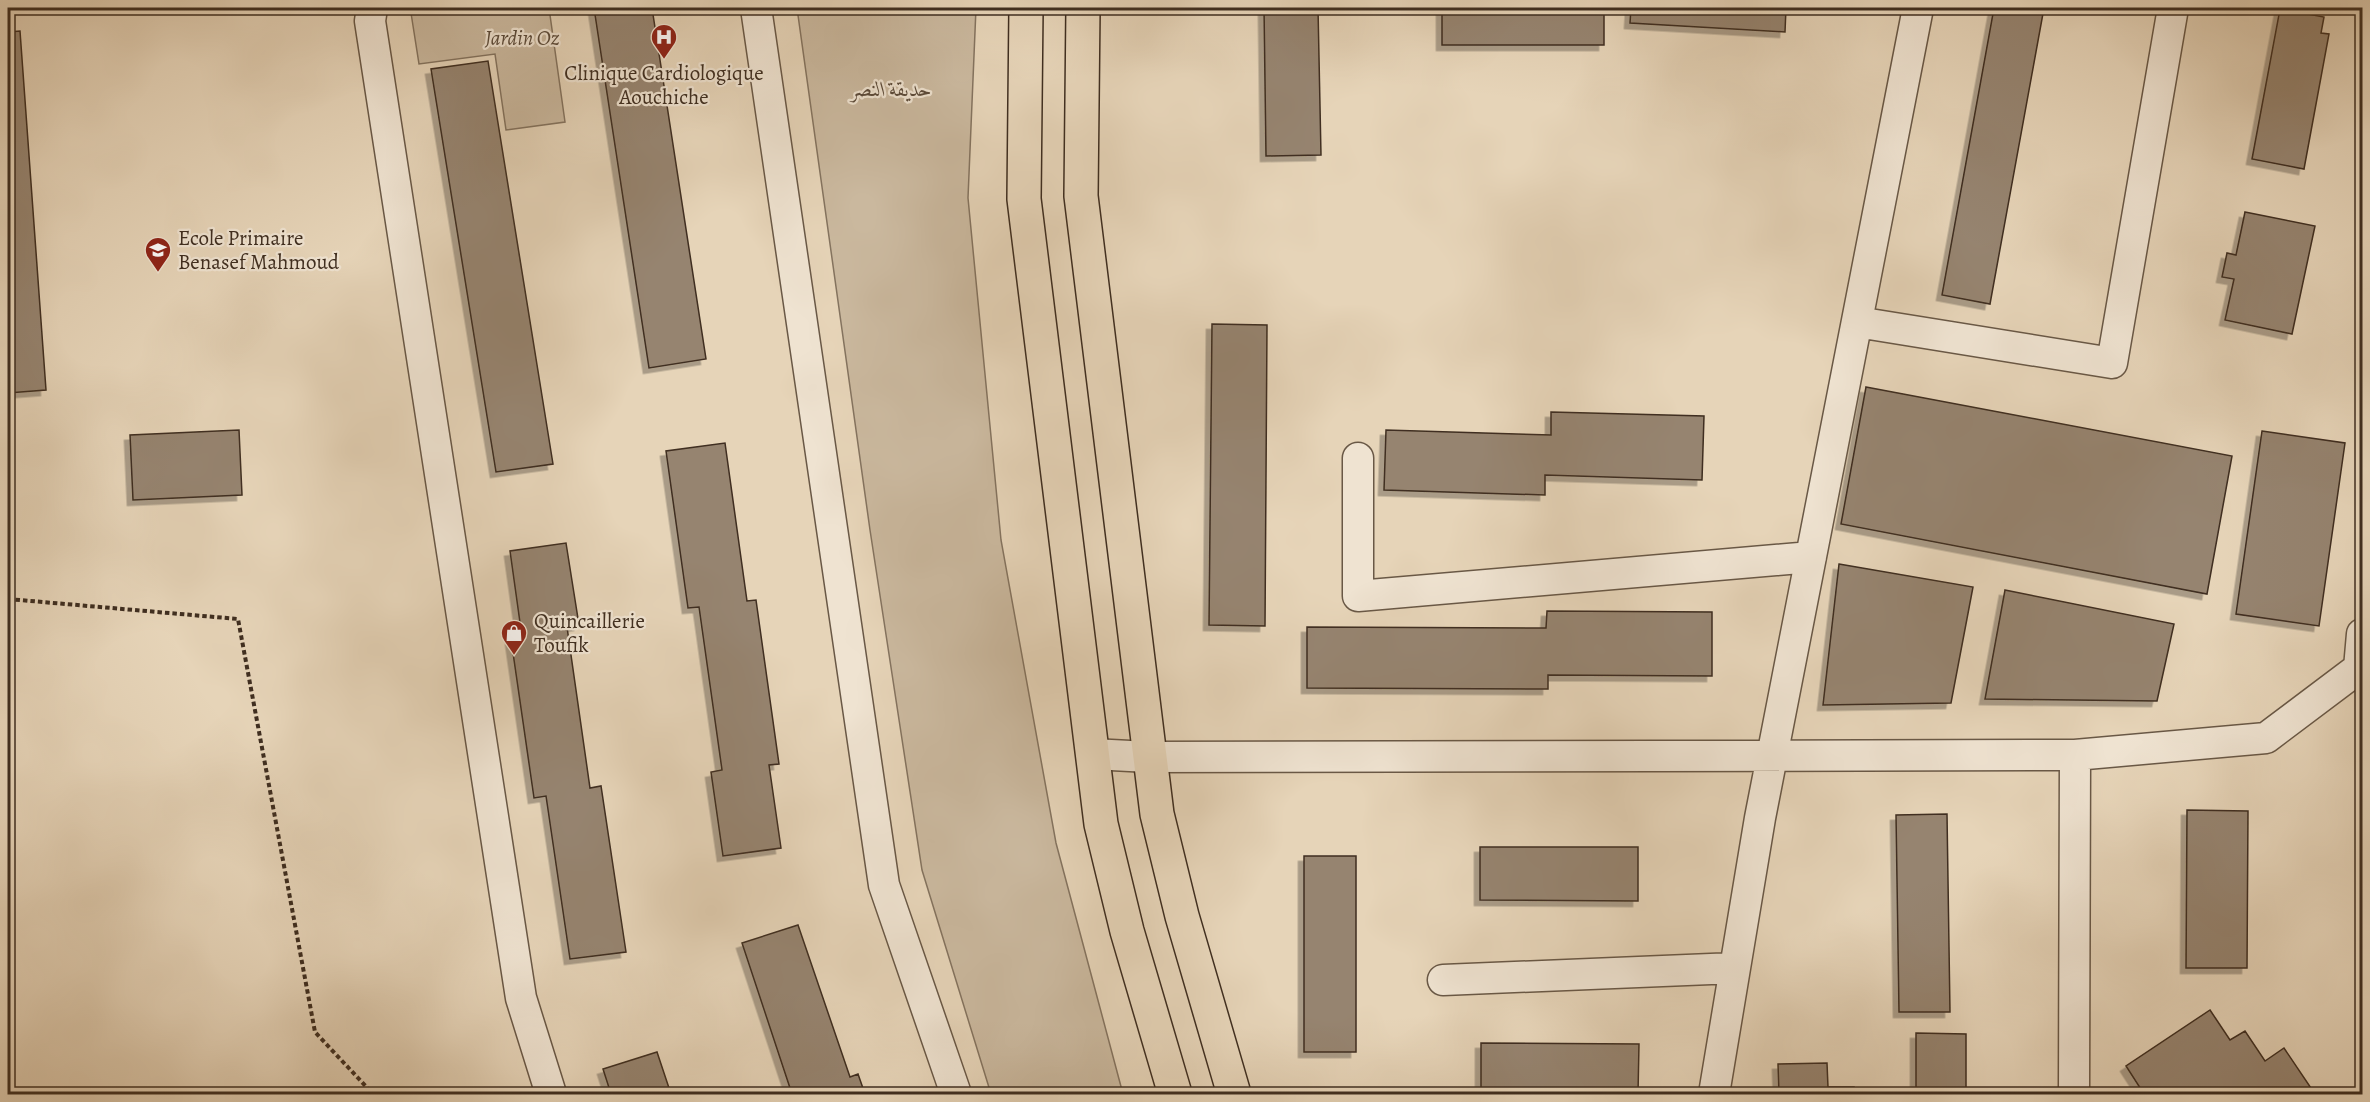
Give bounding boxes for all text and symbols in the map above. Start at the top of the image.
hospital icon: Clinique Cardiologique Aouchiche [649,22,679,60]
park label: Jardin Oz [484,24,560,52]
place label: Clinique Cardiologique Aouchiche [564,59,764,111]
park label: حديقة النصر [849,75,932,103]
place label: Ecole Primaire Benasef Mahmoud [178,224,340,276]
school or university icon: Ecole Primaire Benasef Mahmoud [143,235,173,273]
place label: Quincaillerie Toufik [534,607,645,659]
shop icon: Quincaillerie Toufik [499,618,529,656]

